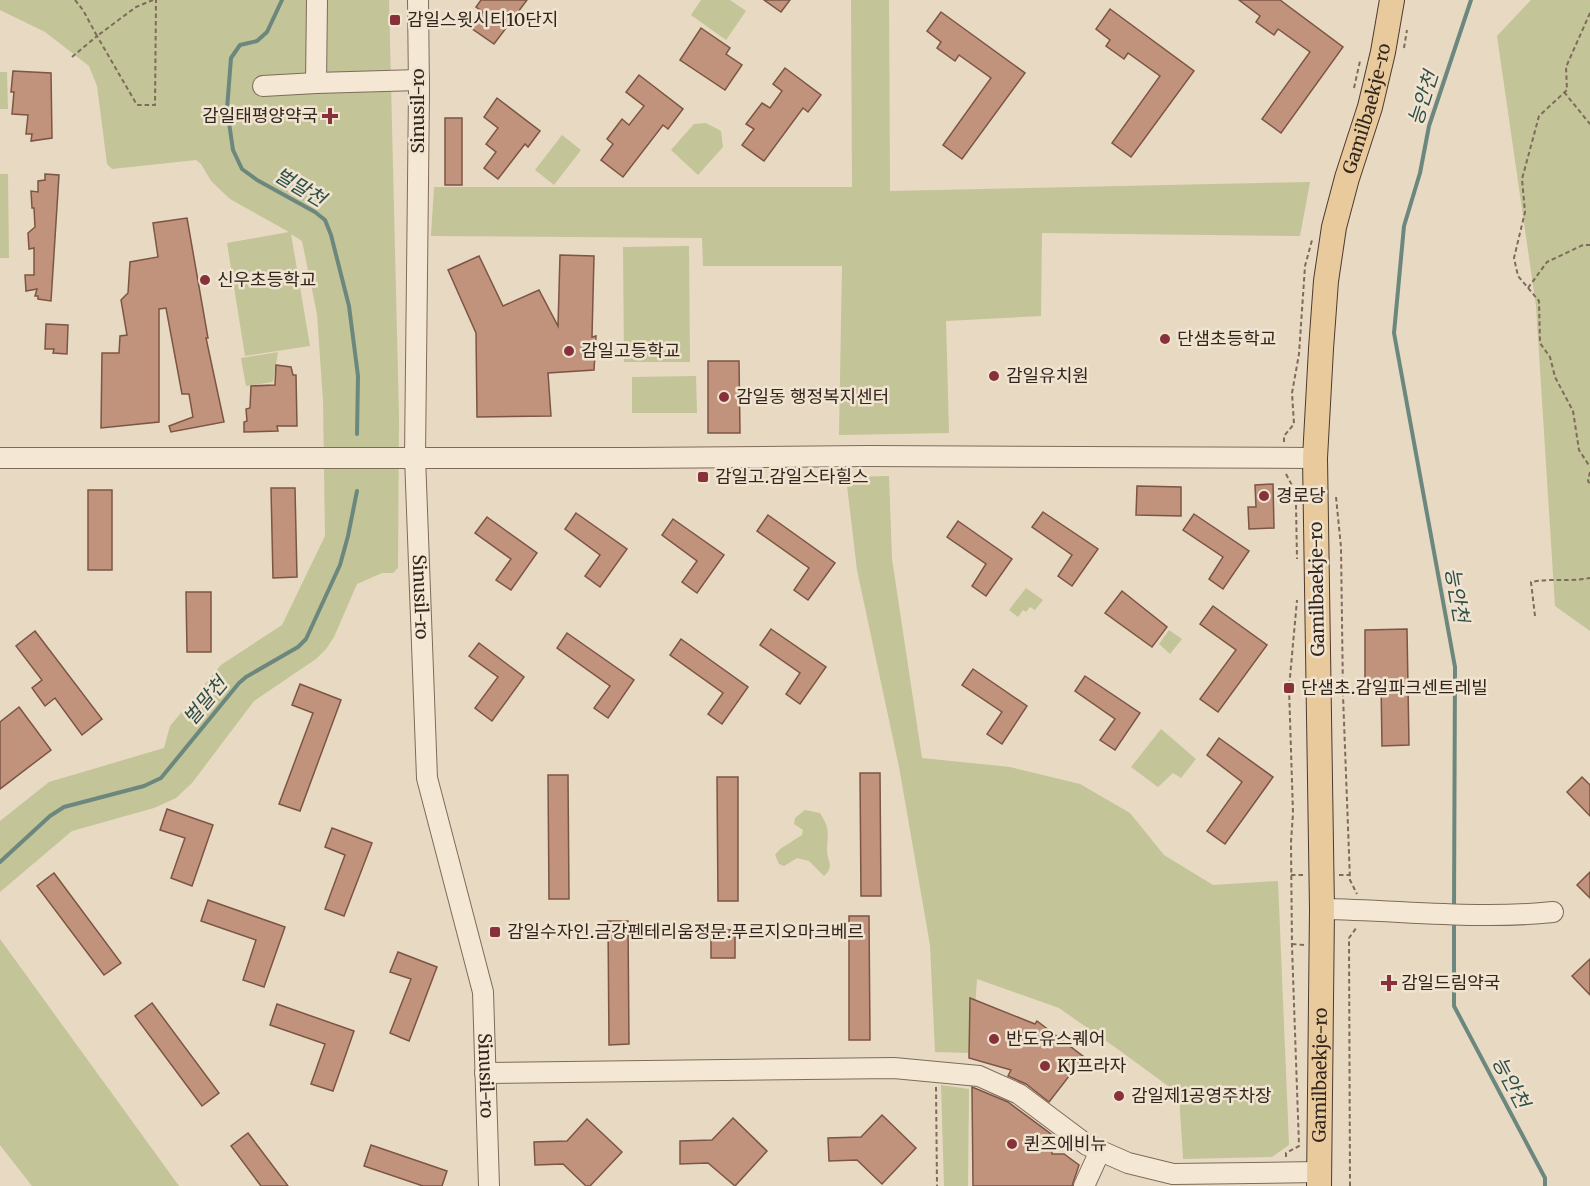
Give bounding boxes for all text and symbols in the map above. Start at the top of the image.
place label: 감일스윗시티10단지 [407,8,558,31]
marker: 감일스윗시티10단지 [388,13,402,27]
street label: Gamilbaekje-ro [1337,41,1395,177]
water label: 능안천 [1402,65,1444,128]
street label: Sinusil-ro [406,68,429,154]
place label: 감일태평양약국 [202,104,318,127]
marker: 감일태평양약국 [323,109,337,123]
water label: 벌말천 [270,162,333,213]
place label: 신우초등학교 [217,268,316,291]
marker: 신우초등학교 [198,273,212,287]
place label: 단샘초등학교 [1177,327,1276,350]
marker: 단샘초등학교 [1158,332,1172,346]
place label: 감일고등학교 [581,339,680,362]
marker: 감일고등학교 [562,344,576,358]
place label: 감일유치원 [1006,364,1089,387]
marker: 감일유치원 [987,369,1001,383]
place label: 감일동 행정복지센터 [736,385,889,408]
marker: 감일동 행정복지센터 [717,390,731,404]
place label: 감일고.감일스타힐스 [715,465,869,488]
marker: 감일고.감일스타힐스 [696,470,710,484]
place label: 경로당 [1276,484,1326,507]
marker: 경로당 [1257,489,1271,503]
street label: Gamilbaekje-ro [1304,521,1329,657]
street label: Sinusil-ro [408,554,434,640]
water label: 능안천 [1440,566,1475,627]
water label: 벌말천 [177,670,234,730]
place label: 단샘초.감일파크센트레빌 [1301,676,1488,699]
marker: 단샘초.감일파크센트레빌 [1282,681,1296,695]
place label: 감일수자인.금강펜테리움정문.푸르지오마크베르 [507,920,864,943]
marker: 감일수자인.금강펜테리움정문.푸르지오마크베르 [488,925,502,939]
place label: 감일드림약국 [1401,971,1500,994]
marker: 감일드림약국 [1382,976,1396,990]
street label: Gamilbaekje-ro [1307,1007,1332,1143]
place label: 반도유스퀘어 [1006,1027,1105,1050]
marker: 반도유스퀘어 [987,1032,1001,1046]
street label: Sinusil-ro [473,1033,499,1118]
water label: 능안천 [1487,1052,1537,1114]
place label: KJ프라자 [1057,1054,1127,1077]
marker: KJ프라자 [1038,1059,1052,1073]
place label: 감일제1공영주차장 [1131,1084,1272,1107]
marker: 감일제1공영주차장 [1112,1089,1126,1103]
place label: 퀸즈에비뉴 [1024,1132,1107,1155]
marker: 퀸즈에비뉴 [1005,1137,1019,1151]

